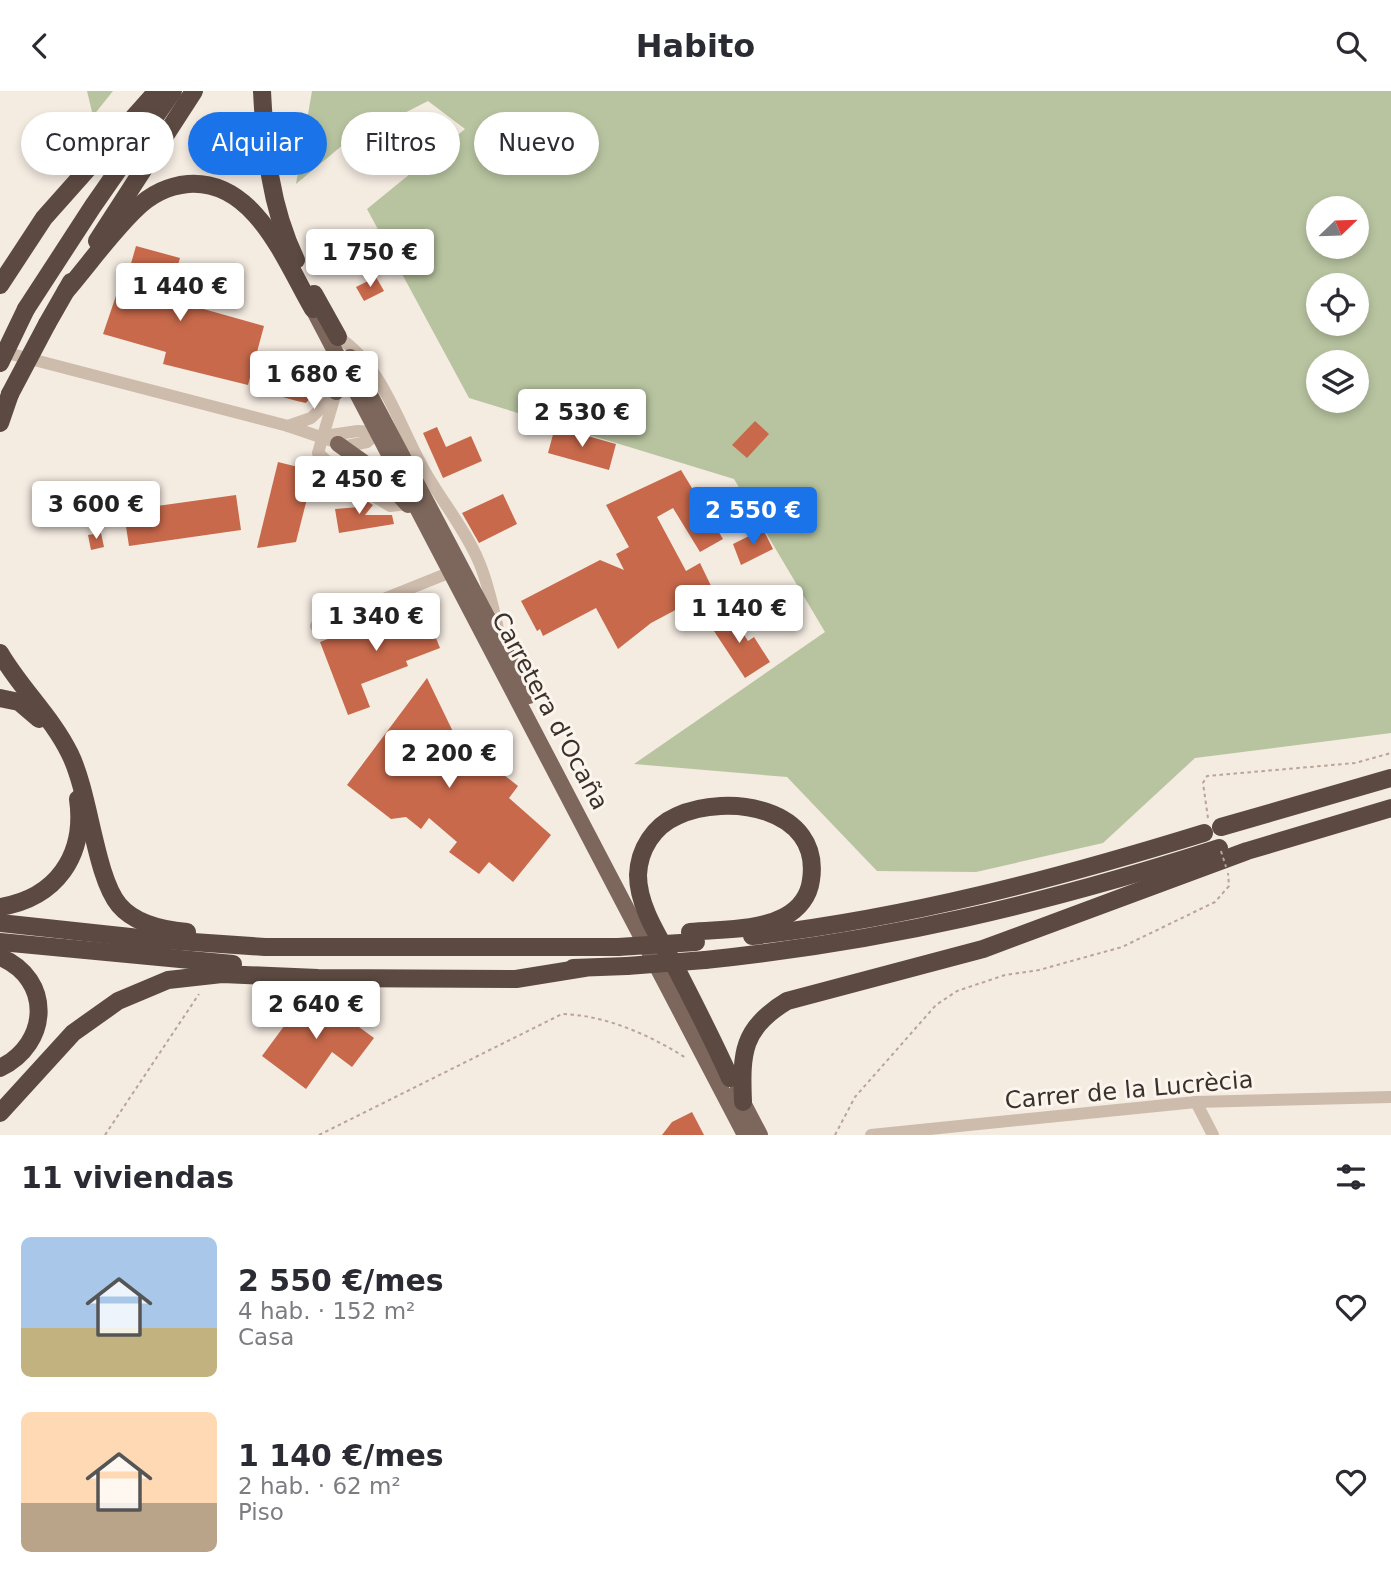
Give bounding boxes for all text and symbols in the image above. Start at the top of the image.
icon: back [21,27,59,65]
text: Habito [636,27,755,65]
icon: search [1332,27,1370,65]
chip: Comprar [21,112,174,175]
chip: Alquilar [188,112,327,175]
chip: Filtros [341,112,460,175]
chip: Nuevo [474,112,599,175]
north arrow [1306,196,1368,259]
map controls [1306,196,1369,413]
pin: 1 750 € [305,229,435,289]
text: 1 750 € [322,239,418,265]
pin: 1 440 € [115,264,245,323]
text: 1 440 € [132,273,228,299]
button: locate [1306,273,1369,336]
button: layers [1306,350,1369,413]
pin: 1 680 € [249,351,379,411]
text: 1 680 € [266,361,362,387]
pin: 2 530 € [517,389,647,449]
text: 2 530 € [534,399,630,425]
pin: 2 450 € [294,457,424,516]
text: 2 450 € [311,466,407,492]
pin: 3 600 € [31,482,161,541]
pin: 2 550 € [688,487,818,547]
text: 3 600 € [48,491,144,517]
text: 2 550 € [705,497,801,523]
pin: 1 140 € [674,585,804,645]
pin: 1 340 € [311,594,441,653]
text: 1 140 € [691,595,787,621]
text: 1 340 € [328,603,424,629]
street label: Carretera d'Ocaña [486,607,614,815]
pin: 2 200 € [384,731,514,790]
text: 2 200 € [401,740,497,766]
pin: 2 640 € [251,981,381,1041]
text: 2 640 € [268,991,364,1017]
street label: Carrer de la Lucrècia [1004,1065,1254,1115]
icon: filters [1332,1158,1370,1196]
text: 11 viviendas [21,1160,234,1195]
text: 2 550 €/mes [238,1263,444,1298]
icon: home [77,1265,161,1349]
icon: heart [1332,1288,1370,1326]
text: 4 hab. · 152 m² [238,1298,415,1324]
text: Casa [238,1324,294,1350]
text: 1 140 €/mes [238,1438,444,1473]
icon: home [77,1440,161,1524]
icon: heart [1332,1463,1370,1501]
text: 2 hab. · 62 m² [238,1473,401,1499]
text: Piso [238,1499,284,1525]

